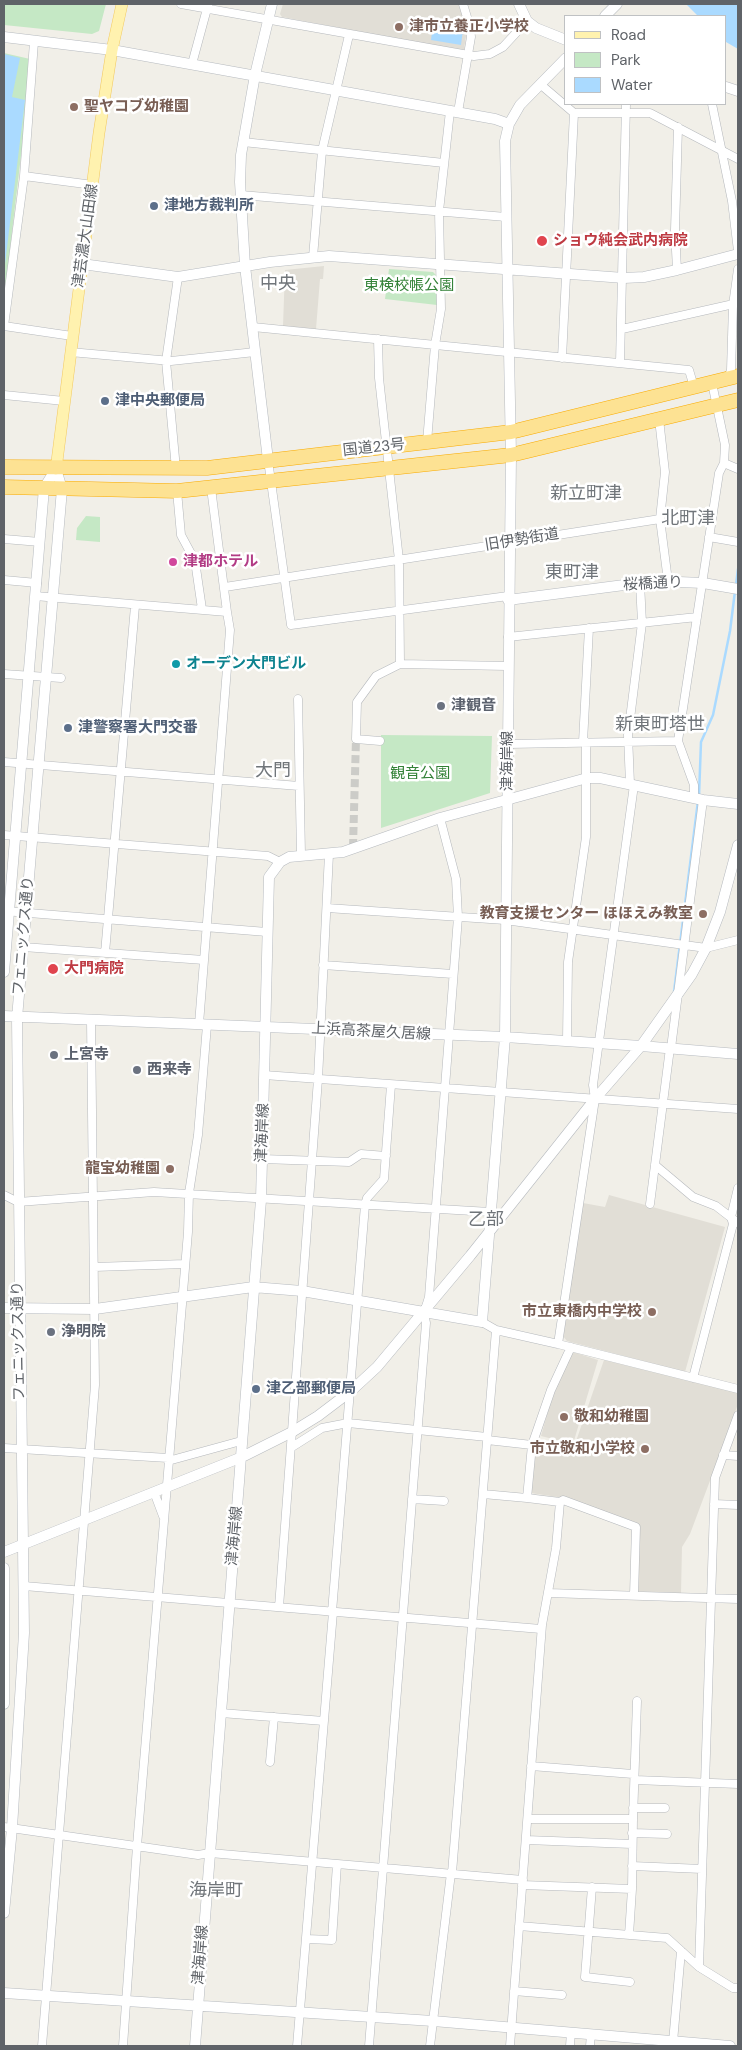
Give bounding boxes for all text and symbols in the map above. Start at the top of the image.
legend [564,15,727,105]
place label: 津市立養正小学校 [409,18,529,36]
marker: 津市立養正小学校 [393,21,405,33]
text: Road [611,25,646,45]
text: Park [611,50,641,70]
text: Water [611,75,652,95]
place label: 聖ヤコブ幼稚園 [84,98,189,116]
marker: 聖ヤコブ幼稚園 [68,101,80,113]
street label: 津芸濃大山田線 [70,183,102,289]
place label: 津地方裁判所 [164,197,254,215]
marker: 津地方裁判所 [148,200,160,212]
place label: ショウ純会武内病院 [553,232,688,250]
marker: ショウ純会武内病院 [535,234,549,248]
district label: 中央 [260,273,296,295]
park label: 東検校帳公園 [364,277,454,295]
place label: 津中央郵便局 [115,392,205,410]
marker: 津中央郵便局 [99,395,111,407]
street label: 国道23号 [342,436,406,460]
district label: 新立町津 [550,483,622,505]
district label: 北町津 [661,508,715,530]
street label: 旧伊勢街道 [484,525,560,555]
place label: 津都ホテル [183,553,258,571]
marker: 津都ホテル [167,556,179,568]
district label: 東町津 [545,562,599,584]
street label: 桜橋通り [623,573,683,595]
place label: オーデン大門ビル [186,655,306,673]
marker: オーデン大門ビル [170,658,182,670]
place label: 津観音 [451,697,496,715]
marker: 津観音 [435,700,447,712]
district label: 新東町塔世 [615,714,705,736]
place label: 津警察署大門交番 [78,719,198,737]
marker: 津警察署大門交番 [62,722,74,734]
street label: 津海岸線 [499,731,517,791]
district label: 大門 [255,760,291,782]
park label: 観音公園 [390,765,450,783]
street label: フェニックス通り [10,875,38,997]
place label: 教育支援センター ほほえみ教室 [479,905,693,923]
marker: 教育支援センター ほほえみ教室 [697,908,709,920]
place label: 大門病院 [64,960,124,978]
marker: 大門病院 [46,962,60,976]
street label: 上浜高茶屋久居線 [311,1020,431,1044]
place label: 上宮寺 [64,1046,109,1064]
marker: 上宮寺 [48,1049,60,1061]
place label: 西来寺 [147,1061,192,1079]
marker: 西来寺 [131,1064,143,1076]
street label: 津海岸線 [253,1103,273,1163]
place label: 龍宝幼稚園 [85,1160,160,1178]
marker: 龍宝幼稚園 [164,1163,176,1175]
district label: 乙部 [468,1209,504,1231]
street label: フェニックス通り [9,1281,29,1401]
place label: 市立東橋内中学校 [522,1303,642,1321]
marker: 市立東橋内中学校 [646,1306,658,1318]
place label: 浄明院 [61,1323,106,1341]
marker: 浄明院 [45,1326,57,1338]
place label: 津乙部郵便局 [266,1380,356,1398]
marker: 津乙部郵便局 [250,1383,262,1395]
place label: 敬和幼稚園 [574,1408,649,1426]
marker: 敬和幼稚園 [558,1411,570,1423]
place label: 市立敬和小学校 [530,1440,635,1458]
marker: 市立敬和小学校 [639,1443,651,1455]
street label: 津海岸線 [223,1505,247,1567]
district label: 海岸町 [189,1880,243,1902]
street label: 津海岸線 [190,1924,212,1986]

